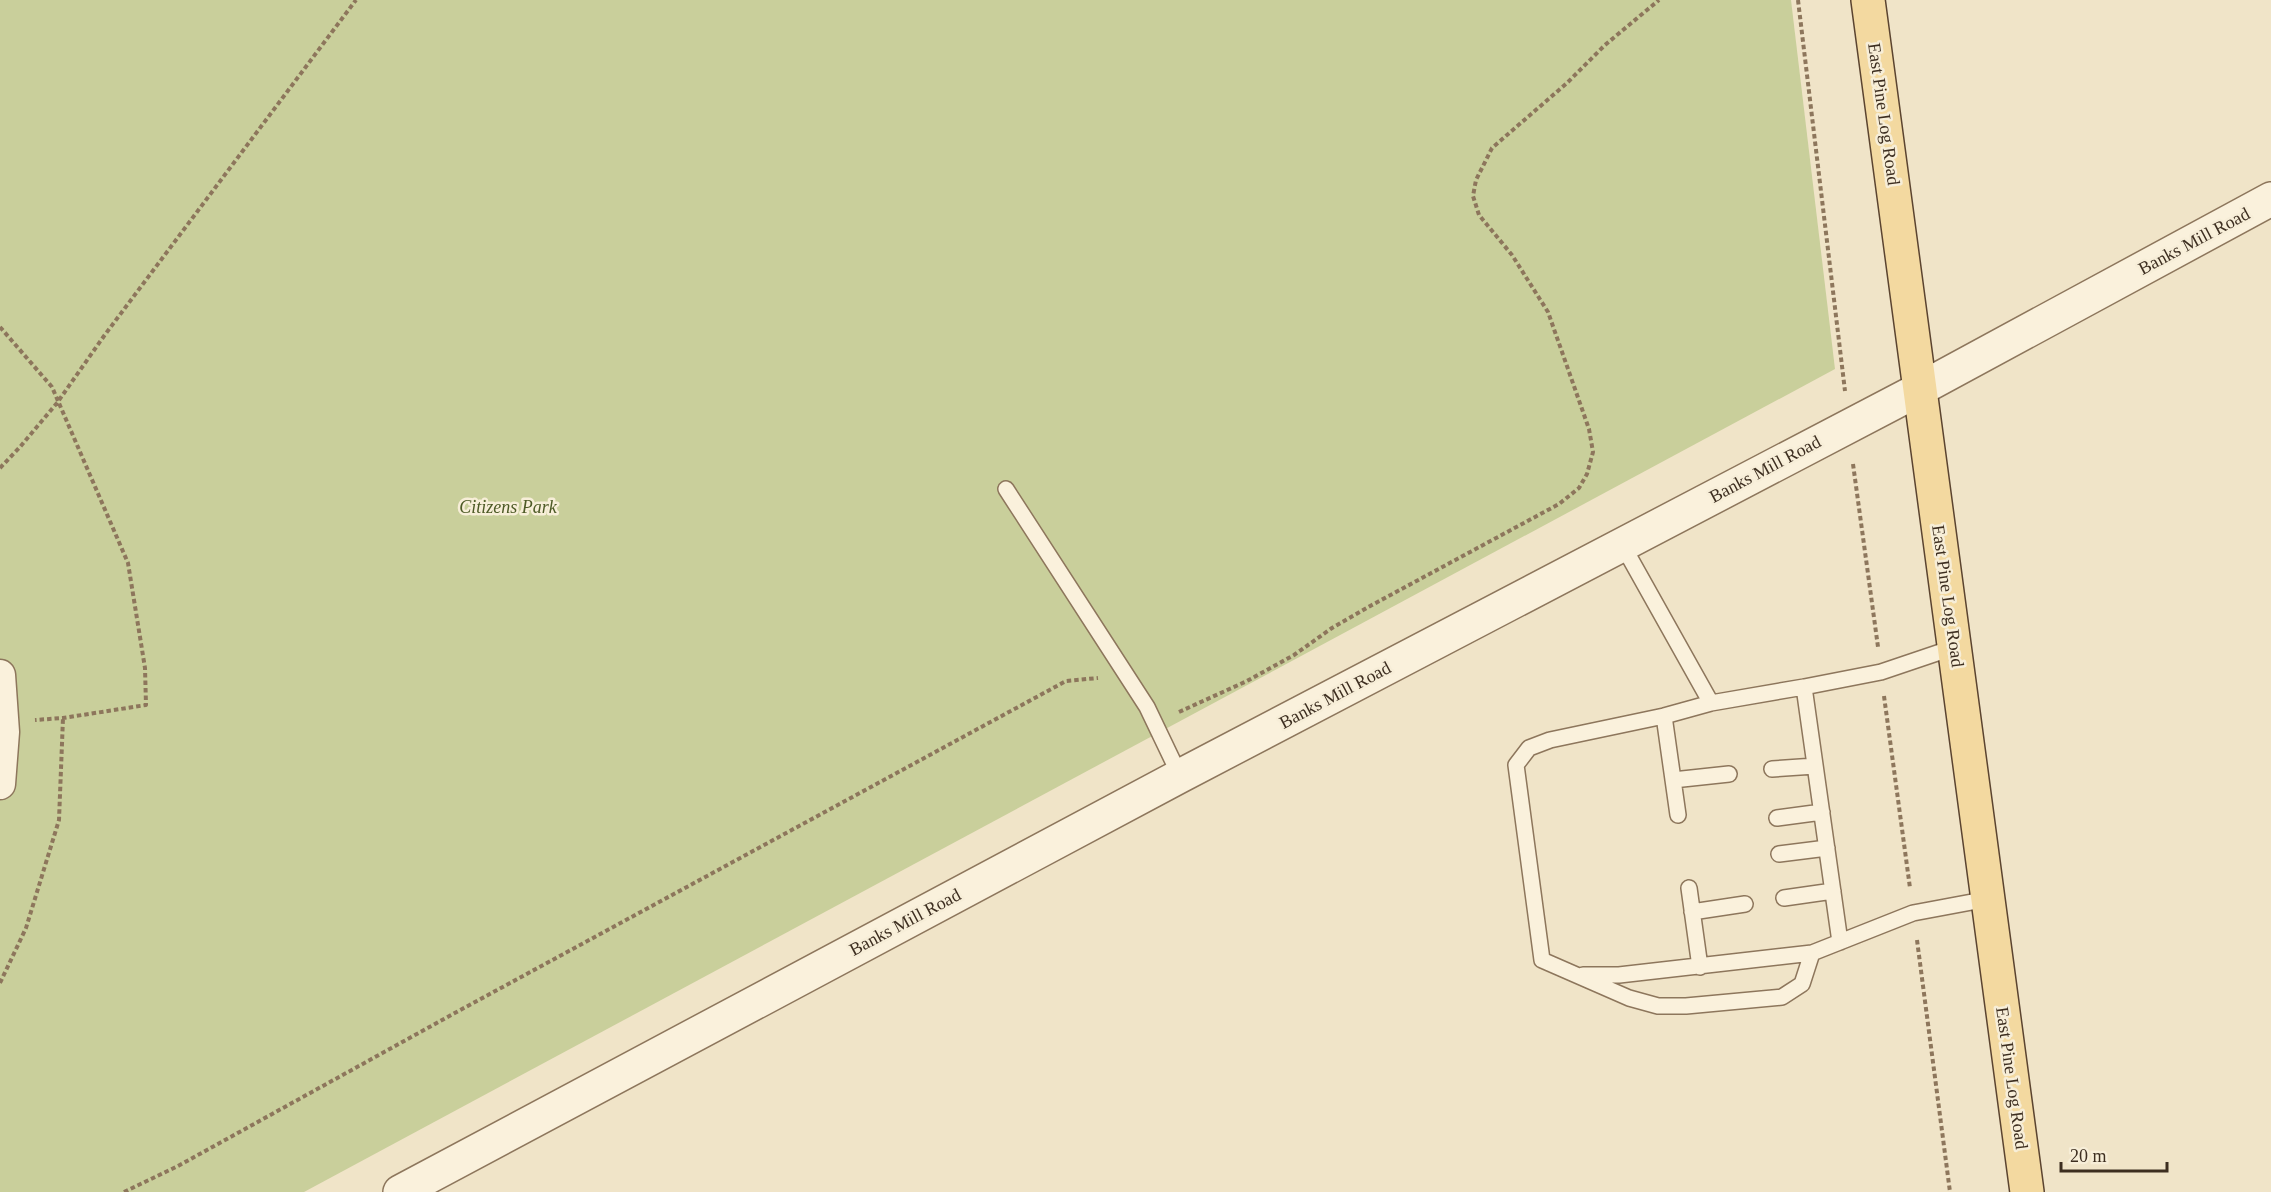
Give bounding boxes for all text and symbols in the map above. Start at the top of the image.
street label: East Pine Log Road [1864,42,1904,186]
street label: Banks Mill Road [2135,203,2253,279]
street label: Banks Mill Road [1706,431,1824,507]
park label: Citizens Park [459,497,558,517]
street label: East Pine Log Road [1928,524,1968,668]
street label: Banks Mill Road [1276,657,1394,733]
street label: Banks Mill Road [846,884,964,960]
street label: East Pine Log Road [1992,1006,2032,1150]
scale bar [2061,1135,2168,1173]
text: 20 m [2070,1146,2107,1166]

